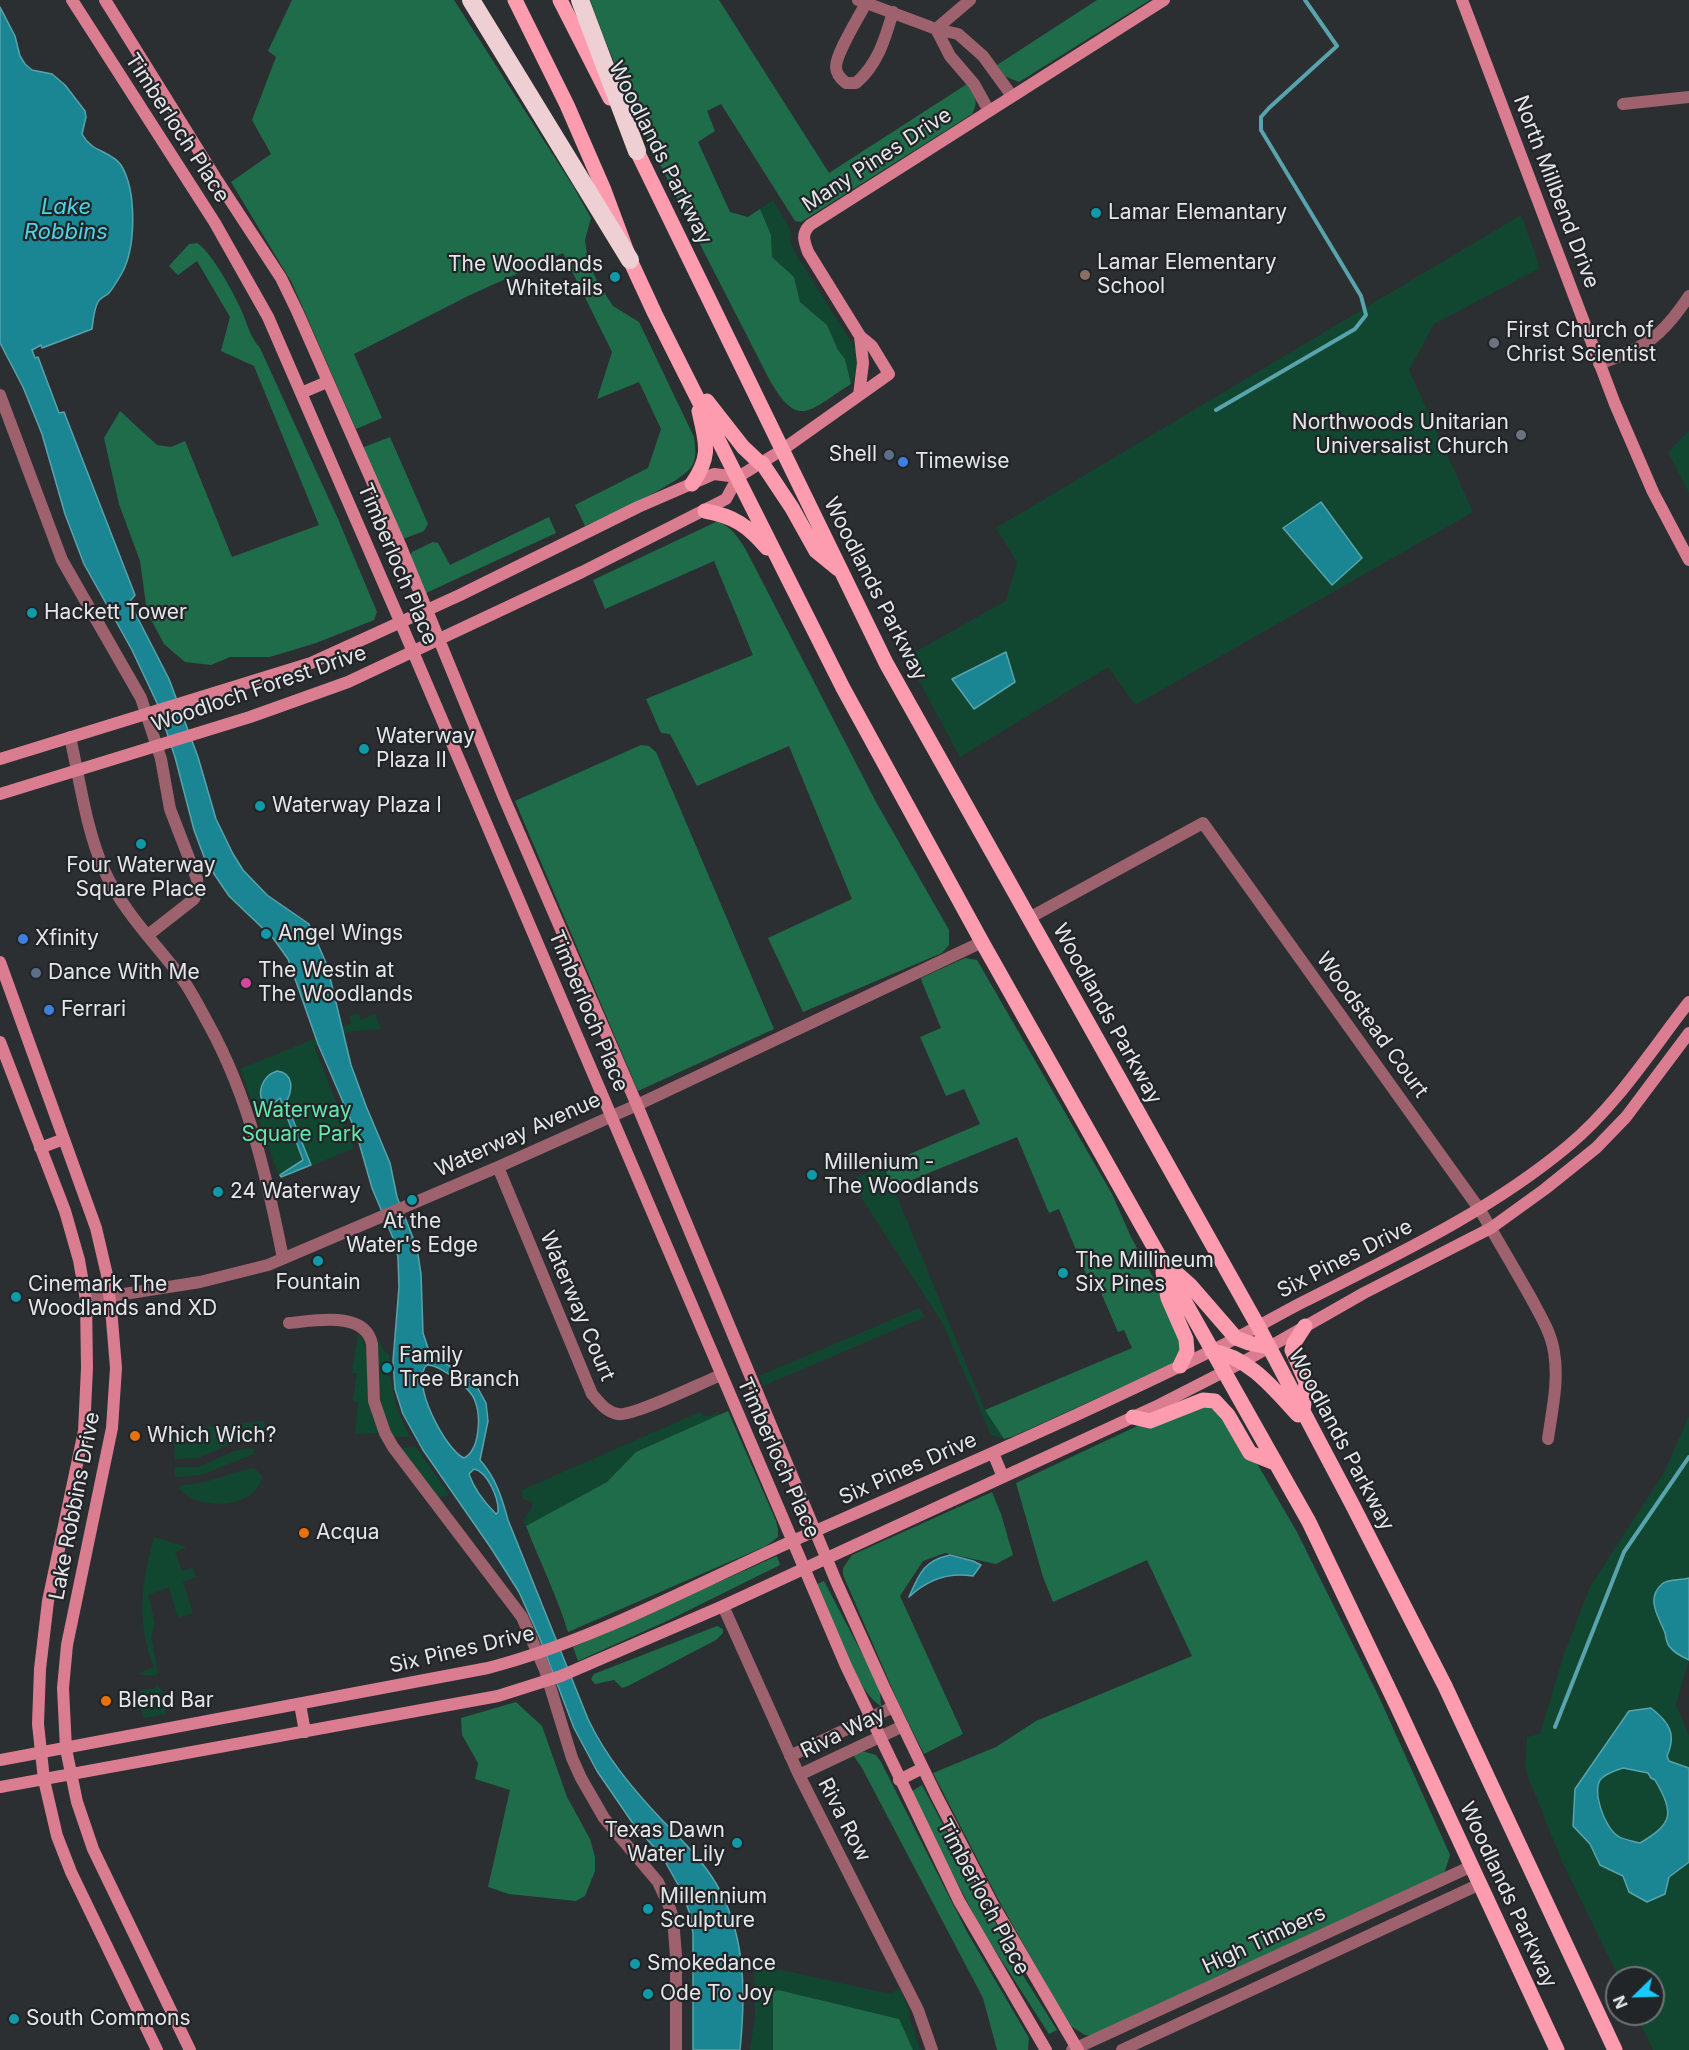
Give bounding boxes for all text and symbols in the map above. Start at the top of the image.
street label: Timberloch Place [119,49,235,207]
street label: Woodlands Parkway [603,57,717,249]
street label: North Millbend Drive [1508,92,1604,292]
street label: Many Pines Drive [798,102,956,218]
water label: Lake Robbins [24,194,108,246]
place label: Lamar Elemantary [1108,200,1287,226]
marker: Lamar Elemantary [1089,206,1103,220]
place label: Lamar Elementary School [1097,250,1276,300]
place label: The Woodlands Whitetails [448,252,603,302]
marker: Lamar Elementary School [1078,268,1092,282]
marker: The Woodlands Whitetails [608,270,622,284]
place label: First Church of Christ Scientist [1506,318,1656,368]
marker: First Church of Christ Scientist [1487,336,1501,350]
place label: Northwoods Unitarian Universalist Church [1292,410,1509,460]
marker: Northwoods Unitarian Universalist Church [1514,428,1528,442]
place label: Shell [829,442,877,468]
marker: Shell [882,448,896,462]
place label: Timewise [915,449,1010,475]
marker: Timewise [896,455,910,469]
street label: Timberloch Place [352,479,442,649]
street label: Woodlands Parkway [818,493,932,685]
place label: Hackett Tower [44,600,187,626]
marker: Hackett Tower [25,606,39,620]
street label: Woodloch Forest Drive [148,640,370,738]
place label: Waterway Plaza II [376,724,475,774]
marker: Waterway Plaza II [357,742,371,756]
place label: Waterway Plaza I [272,793,442,819]
marker: Waterway Plaza I [253,799,267,813]
marker: Four Waterway Square Place [134,837,148,851]
place label: Four Waterway Square Place [66,853,216,903]
street label: Woodlands Parkway [1047,919,1167,1109]
place label: Angel Wings [278,921,403,947]
place label: Xfinity [35,926,99,952]
street label: Timberloch Place [543,926,633,1096]
marker: Angel Wings [259,927,273,941]
marker: Xfinity [16,932,30,946]
street label: Woodstead Court [1311,947,1433,1103]
place label: The Westin at The Woodlands [258,958,413,1008]
place label: Dance With Me [48,960,200,986]
marker: Dance With Me [29,966,43,980]
marker: The Westin at The Woodlands [239,976,253,990]
place label: Ferrari [61,997,126,1023]
marker: Ferrari [42,1003,56,1017]
street label: Waterway Avenue [431,1087,605,1183]
park label: Waterway Square Park [241,1098,363,1148]
place label: Millenium - The Woodlands [824,1150,979,1200]
marker: Millenium - The Woodlands [805,1168,819,1182]
place label: 24 Waterway [230,1179,361,1205]
marker: 24 Waterway [211,1185,225,1199]
marker: At the Water's Edge [405,1193,419,1207]
place label: At the Water's Edge [346,1209,478,1259]
street label: Six Pines Drive [1273,1214,1417,1304]
street label: Waterway Court [534,1227,620,1385]
place label: The Millineum Six Pines [1075,1248,1214,1298]
marker: Fountain [311,1254,325,1268]
marker: The Millineum Six Pines [1056,1266,1070,1280]
place label: Fountain [275,1270,361,1296]
place label: Cinemark The Woodlands and XD [28,1272,217,1322]
marker: Cinemark The Woodlands and XD [9,1290,23,1304]
place label: Family Tree Branch [399,1343,520,1393]
street label: Woodlands Parkway [1282,1345,1400,1535]
marker: Family Tree Branch [380,1361,394,1375]
street label: Timberloch Place [731,1374,825,1542]
street label: Lake Robbins Drive [44,1410,106,1602]
place label: Which Wich? [147,1423,276,1449]
street label: Six Pines Drive [835,1427,981,1511]
marker: Which Wich? [128,1429,142,1443]
place label: Acqua [316,1520,380,1546]
marker: Acqua [297,1526,311,1540]
street label: Six Pines Drive [387,1621,537,1679]
place label: Blend Bar [118,1688,214,1714]
marker: Blend Bar [99,1694,113,1708]
street label: Riva Way [797,1702,889,1764]
street label: Riva Row [812,1774,876,1866]
street label: Woodlands Parkway [1454,1798,1562,1992]
street label: Timberloch Place [931,1815,1035,1979]
place label: Texas Dawn Water Lily [605,1818,725,1868]
marker: Texas Dawn Water Lily [730,1836,744,1850]
place label: Millennium Sculpture [660,1884,767,1934]
street label: High Timbers [1198,1900,1330,1980]
marker: Millennium Sculpture [641,1902,655,1916]
place label: Smokedance [647,1951,776,1977]
marker: Smokedance [628,1957,642,1971]
north arrow [1605,1966,1665,2026]
place label: Ode To Joy [660,1981,773,2007]
marker: Ode To Joy [641,1987,655,2001]
text: N [1609,1993,1632,2012]
place label: South Commons [26,2006,190,2032]
marker: South Commons [7,2012,21,2026]

